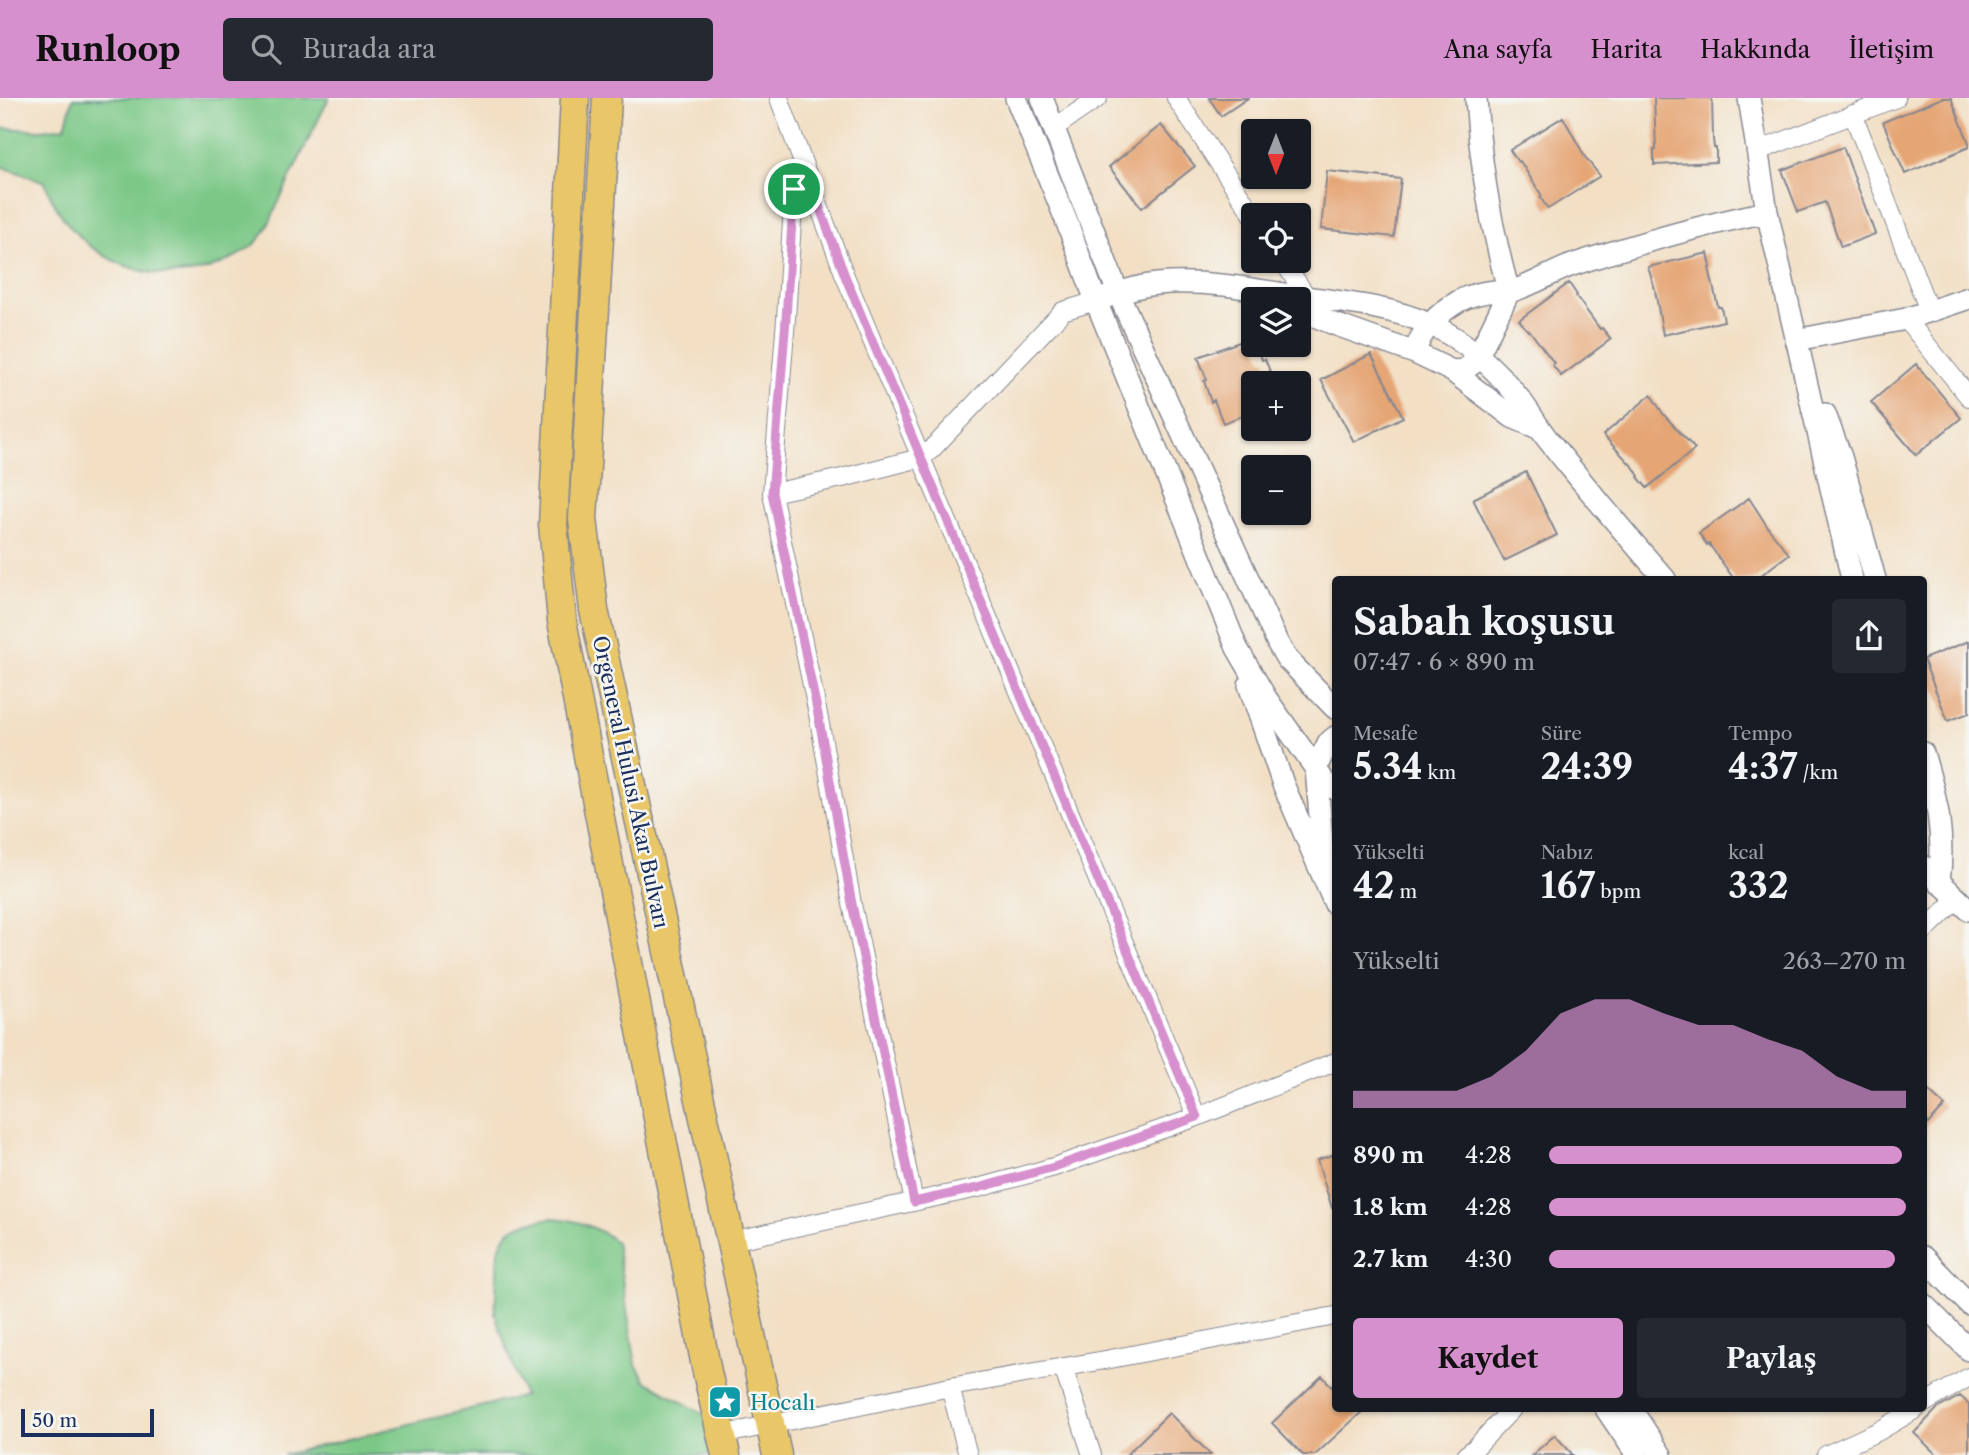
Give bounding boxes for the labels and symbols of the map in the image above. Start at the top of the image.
north arrow [1241,119,1311,189]
pin [764,159,824,219]
street label: Orgeneral Hulusi Akar Bulvarı [588,633,674,931]
place icon: Hocalı [706,1383,744,1421]
place label: Hocalı [750,1390,815,1415]
scale bar [21,1406,154,1438]

